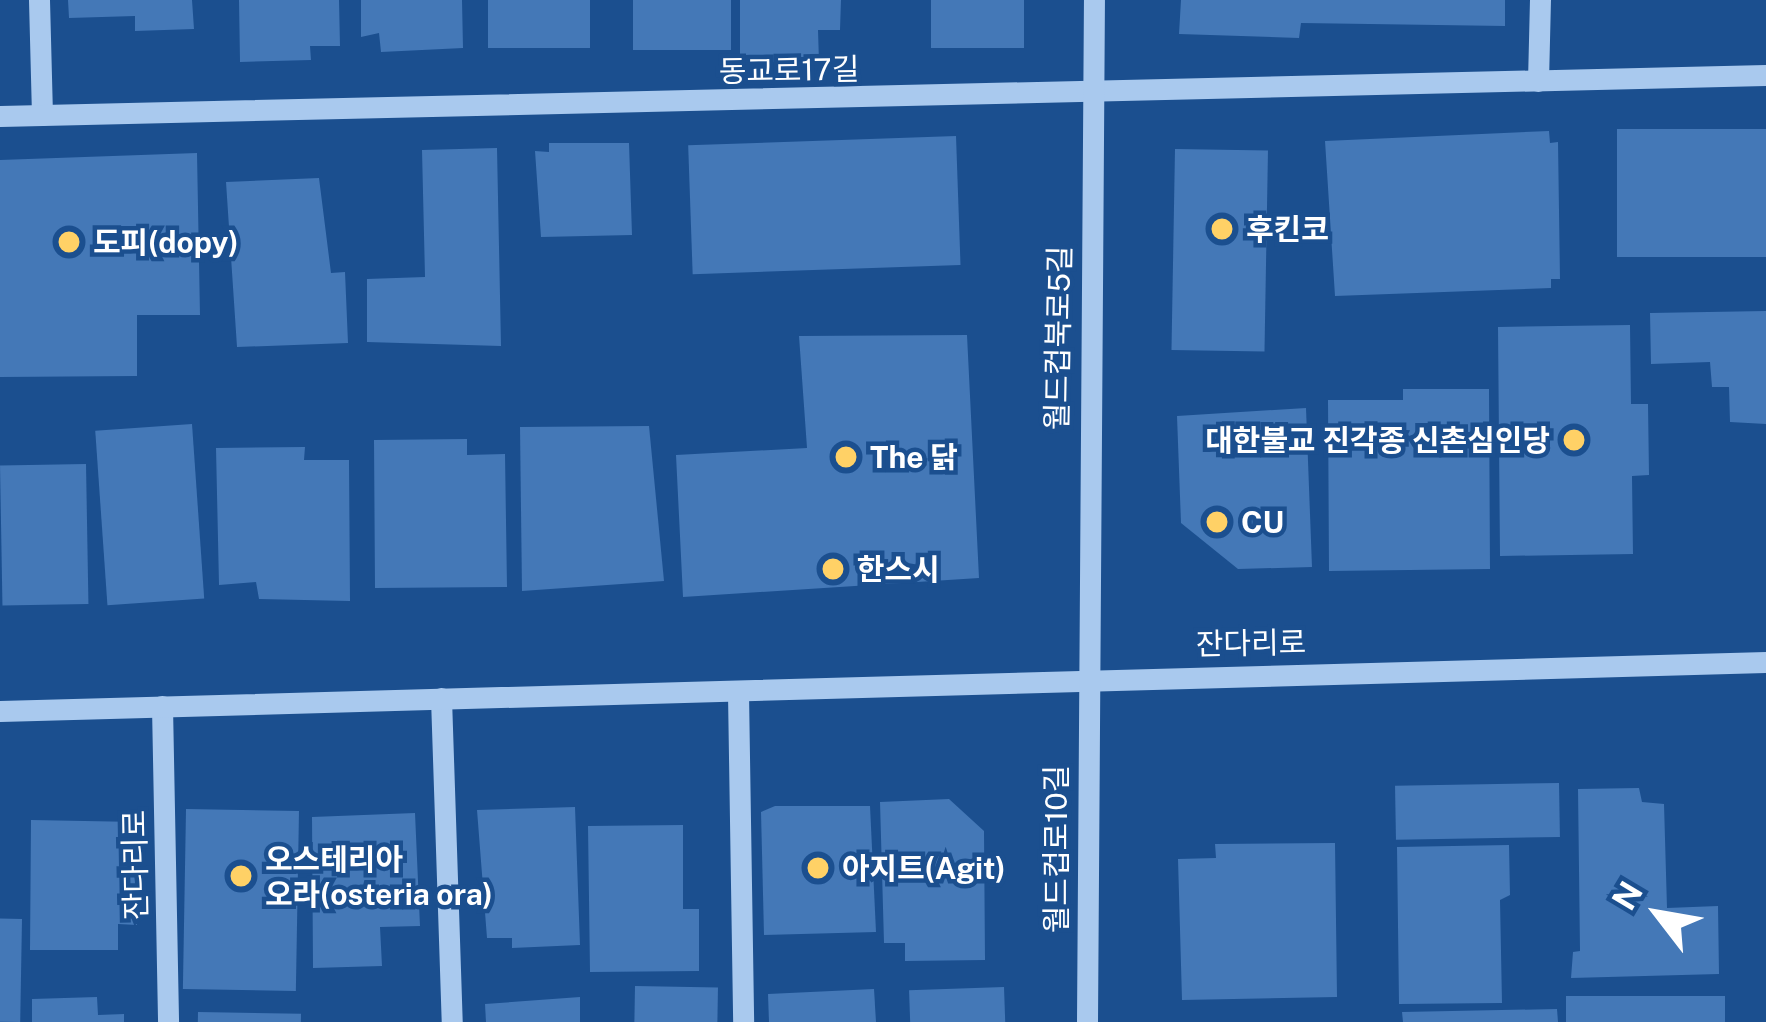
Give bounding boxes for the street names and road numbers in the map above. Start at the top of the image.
street label: 동교로17길 [718,51,860,89]
street label: 월드컵북로5길 [1038,245,1078,431]
street label: 잔다리로 [1195,624,1307,662]
street label: 월드컵로10길 [1038,765,1074,933]
street label: 잔다리로 [116,809,154,921]

